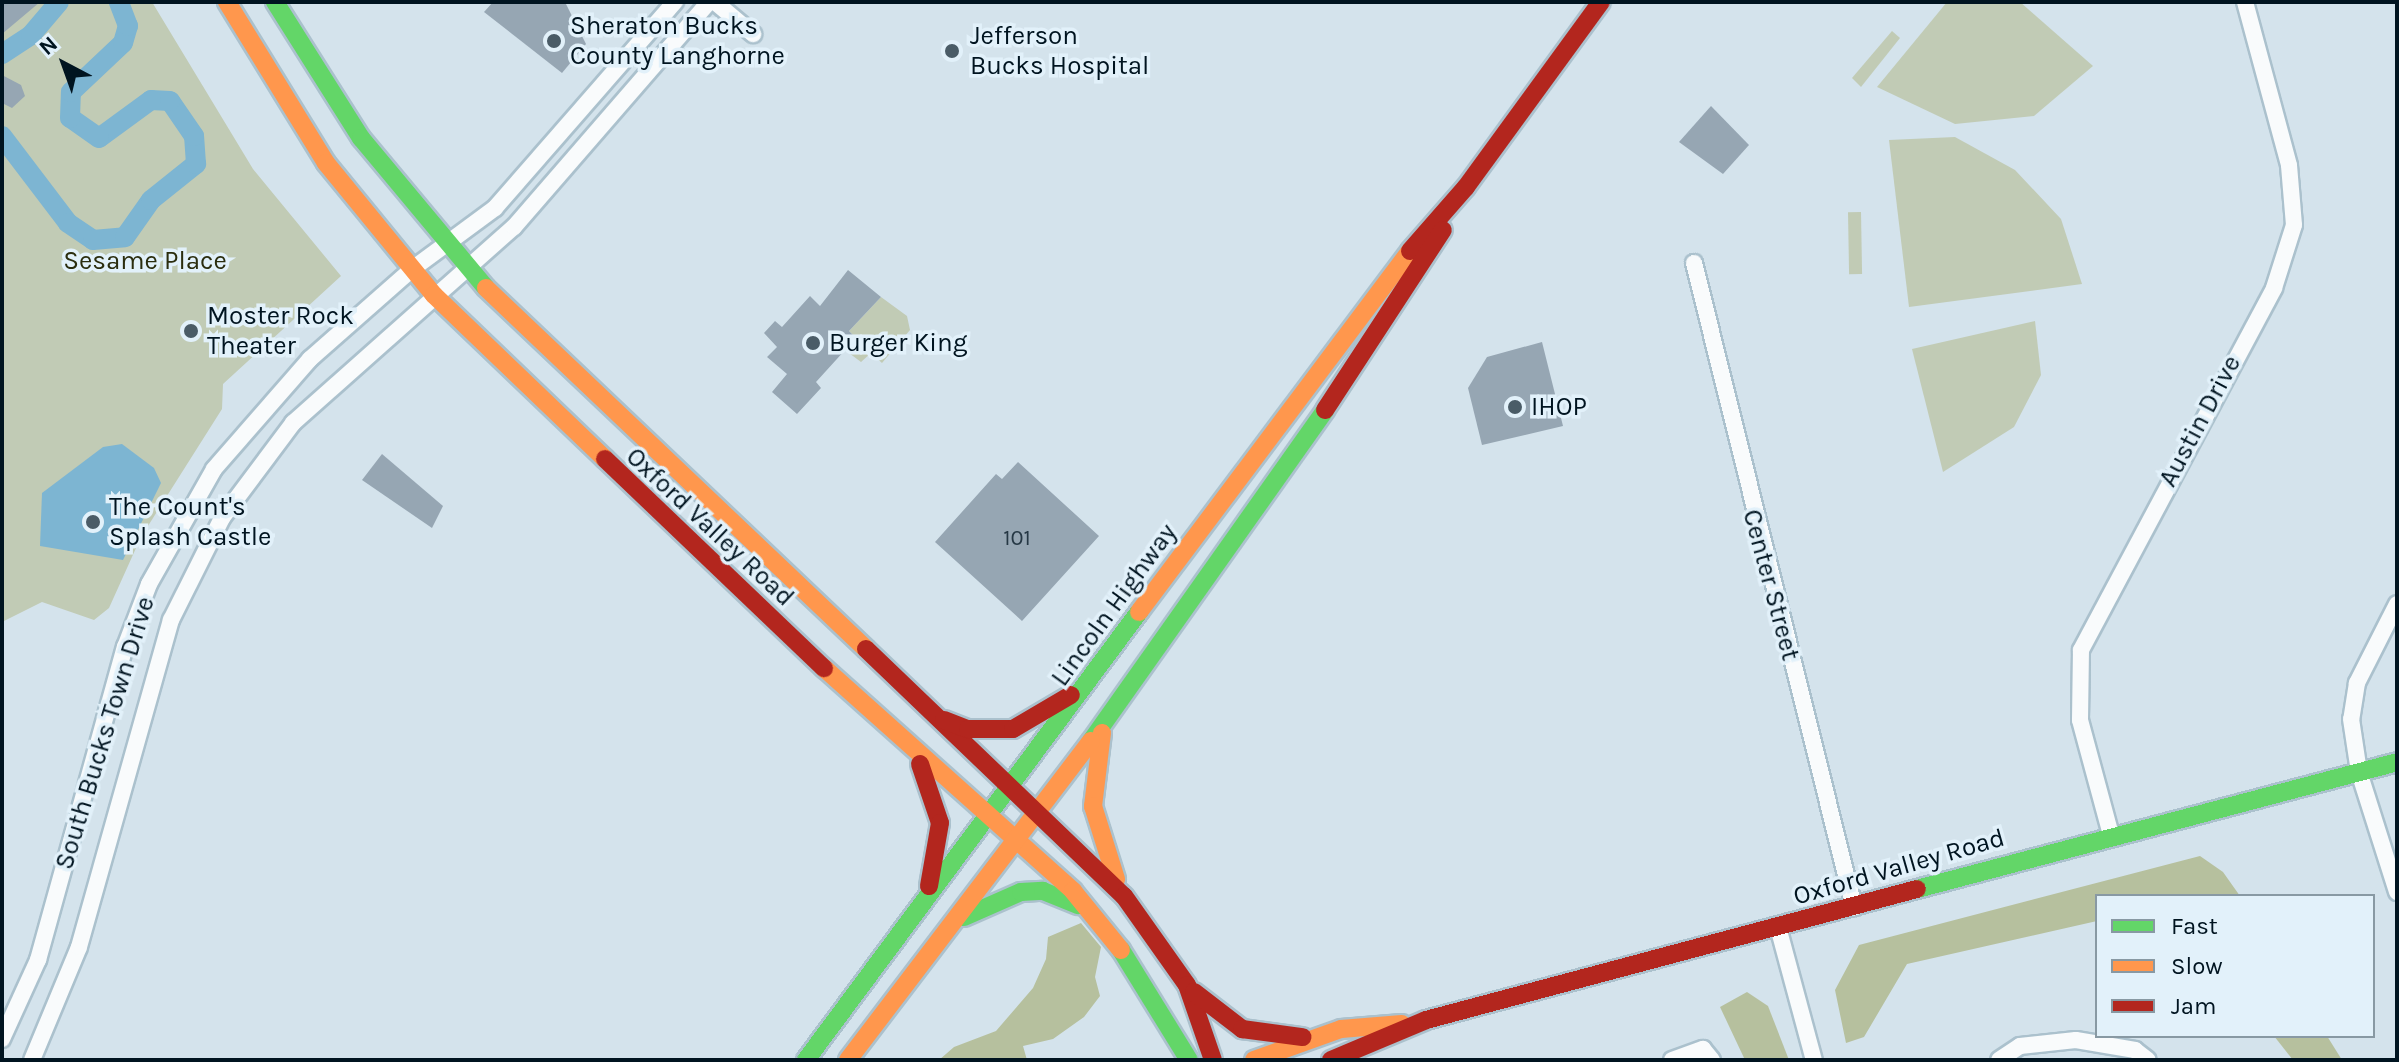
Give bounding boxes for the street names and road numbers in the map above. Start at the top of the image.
street label: Austin Drive [2152,350,2248,492]
street label: Oxford Valley Road [620,441,800,613]
street label: Center Street [1736,506,1806,664]
street label: Lincoln Highway [1045,518,1183,692]
street label: South Bucks Town Drive [49,593,161,873]
street label: Oxford Valley Road [1790,822,2008,912]

